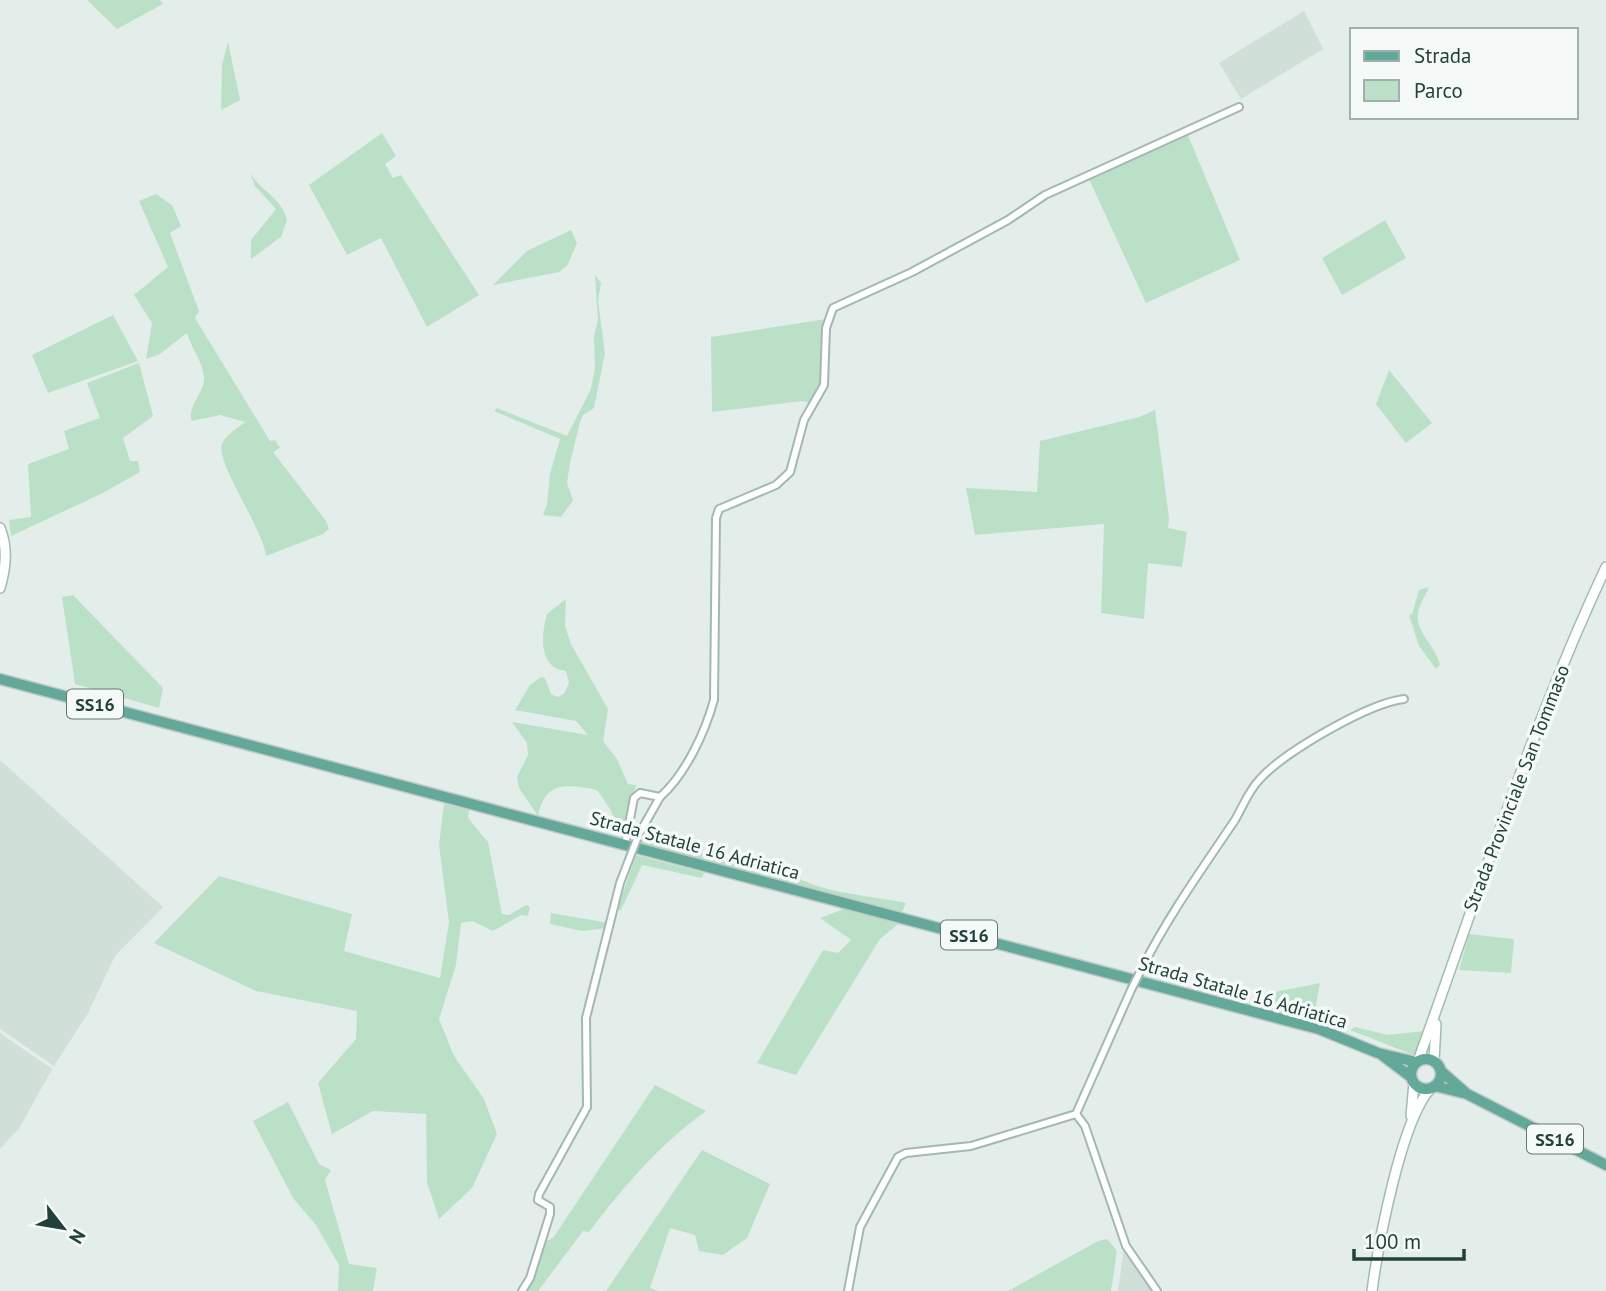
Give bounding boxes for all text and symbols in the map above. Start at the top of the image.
legend [1350,28,1578,119]
text: Strada [1414,42,1472,69]
text: Parco [1414,77,1463,104]
street label: Strada Provinciale San Tommaso [1458,661,1574,915]
road number: SS16 [67,690,123,718]
street label: Strada Statale 16 Adriatica [587,805,803,885]
road number: SS16 [941,920,997,950]
street label: Strada Statale 16 Adriatica [1136,951,1350,1033]
road number: SS16 [1527,1124,1583,1154]
north arrow [28,1193,98,1263]
scale bar [1354,1218,1464,1262]
text: N [64,1225,91,1248]
text: 100 m [1364,1228,1421,1255]

